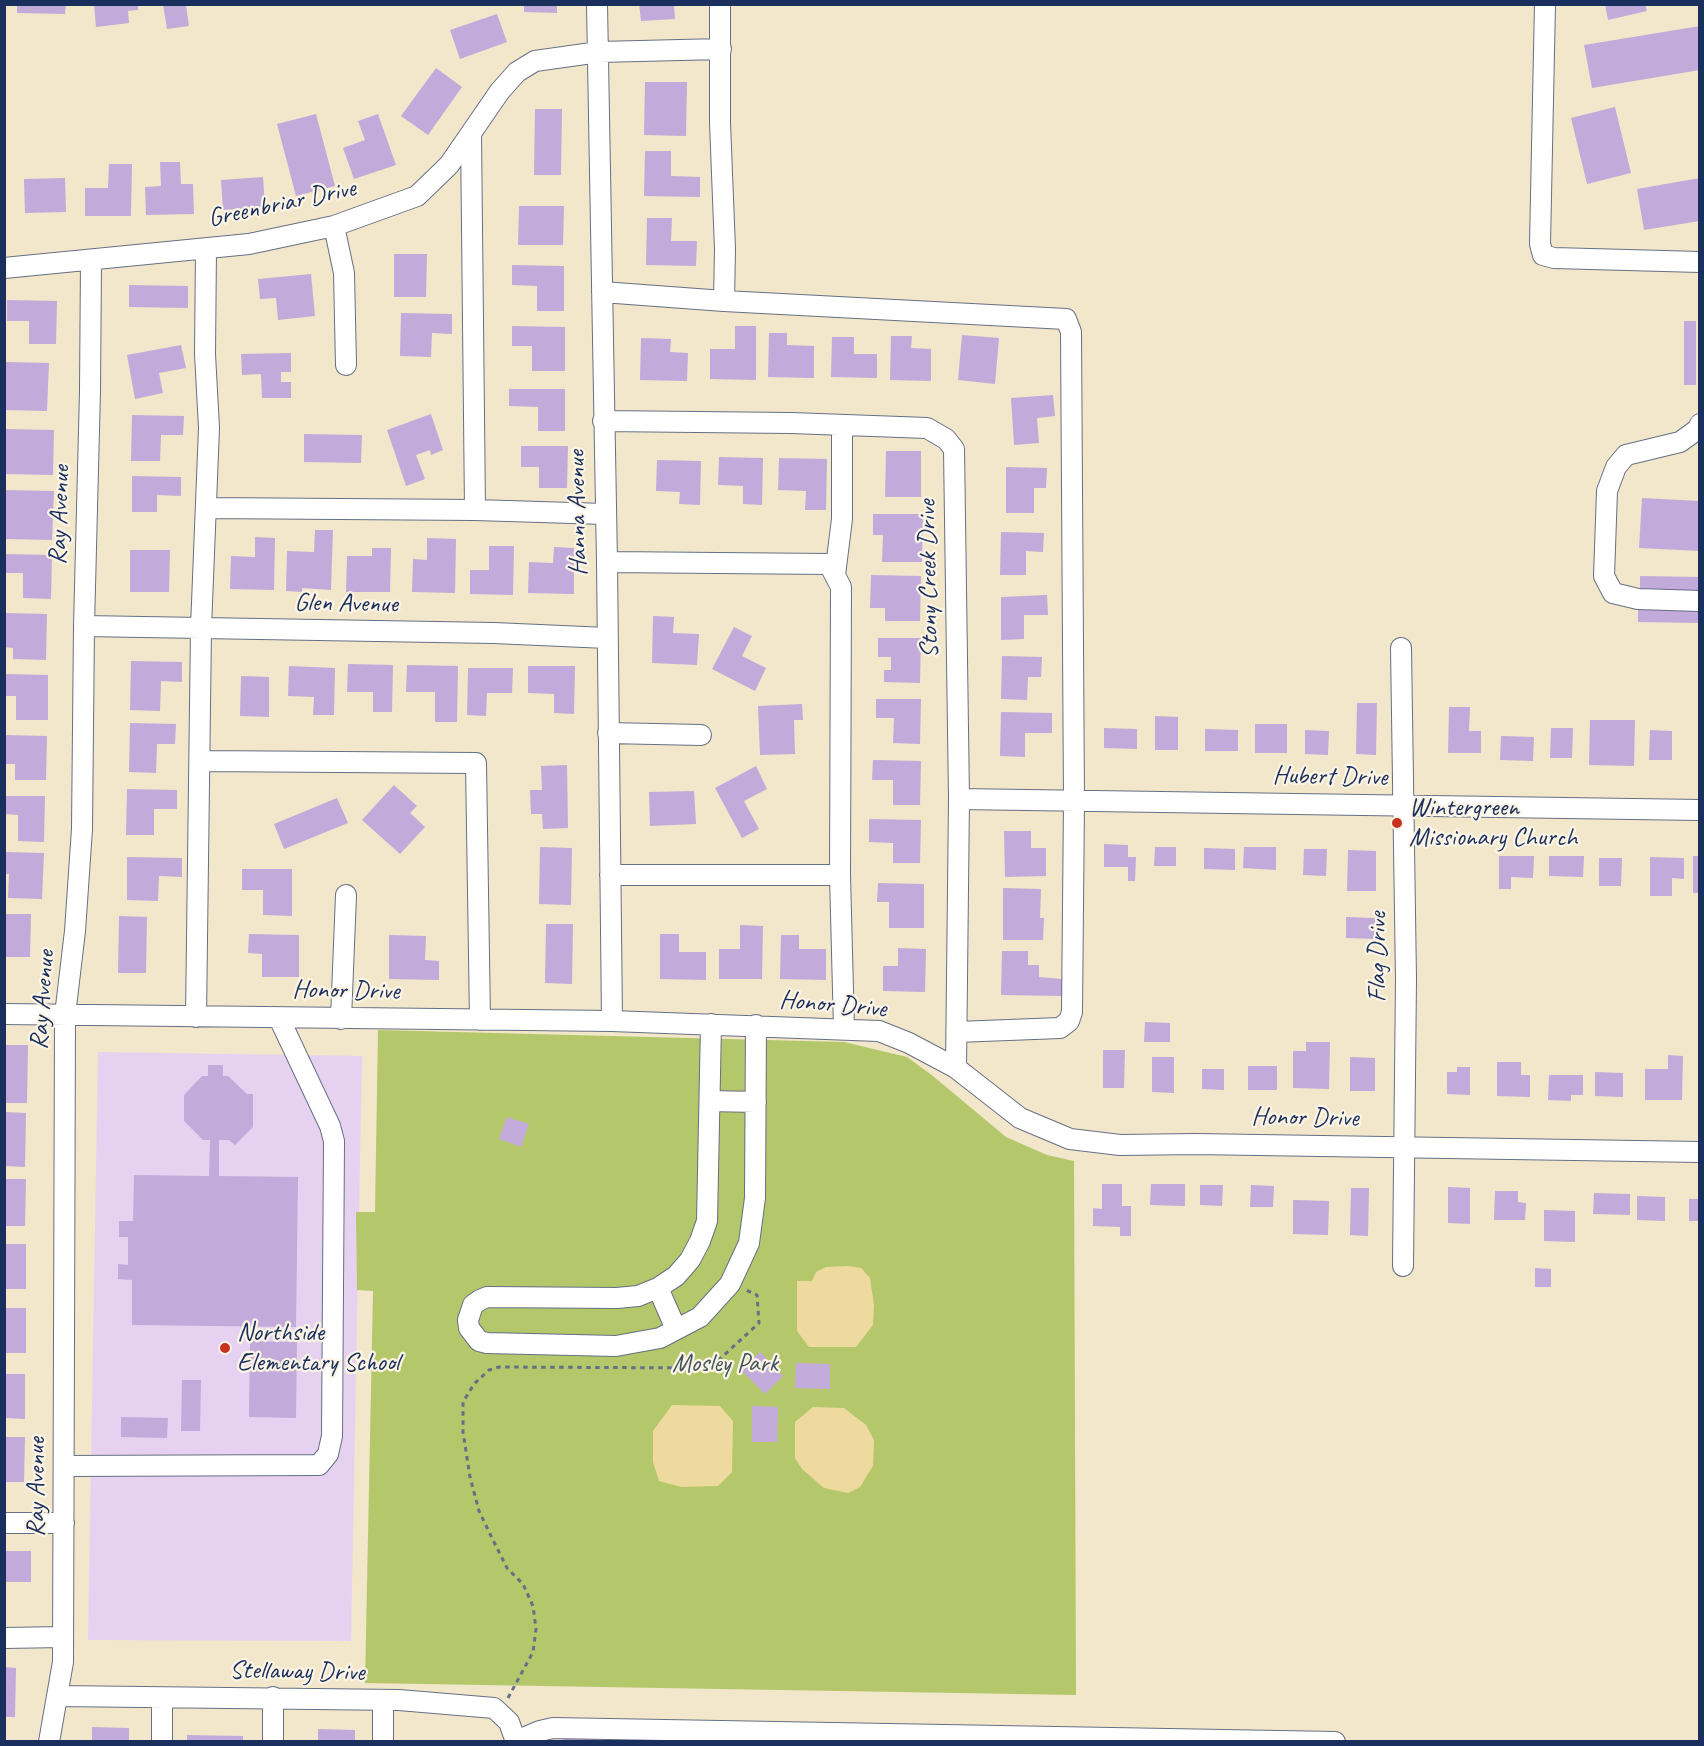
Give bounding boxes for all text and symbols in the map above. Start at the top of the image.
street label: Greenbriar Drive [205,173,359,235]
street label: Hanna Avenue [561,450,595,576]
street label: Ray Avenue [43,465,77,565]
street label: Stony Creek Drive [912,499,946,659]
street label: Glen Avenue [294,587,398,621]
street label: Hubert Drive [1272,760,1388,794]
place label: Wintergreen Missionary Church [1409,792,1577,854]
marker: Wintergreen Missionary Church [1390,816,1404,830]
street label: Flag Drive [1362,912,1394,1002]
street label: Ray Avenue [24,949,62,1051]
street label: Honor Drive [292,974,400,1008]
street label: Honor Drive [778,985,888,1025]
street label: Honor Drive [1251,1101,1359,1135]
place label: Northside Elementary School [237,1317,399,1378]
marker: Northside Elementary School [218,1341,232,1355]
park label: Mosley Park [672,1348,778,1380]
street label: Ray Avenue [21,1437,53,1537]
street label: Stellaway Drive [229,1655,365,1689]

